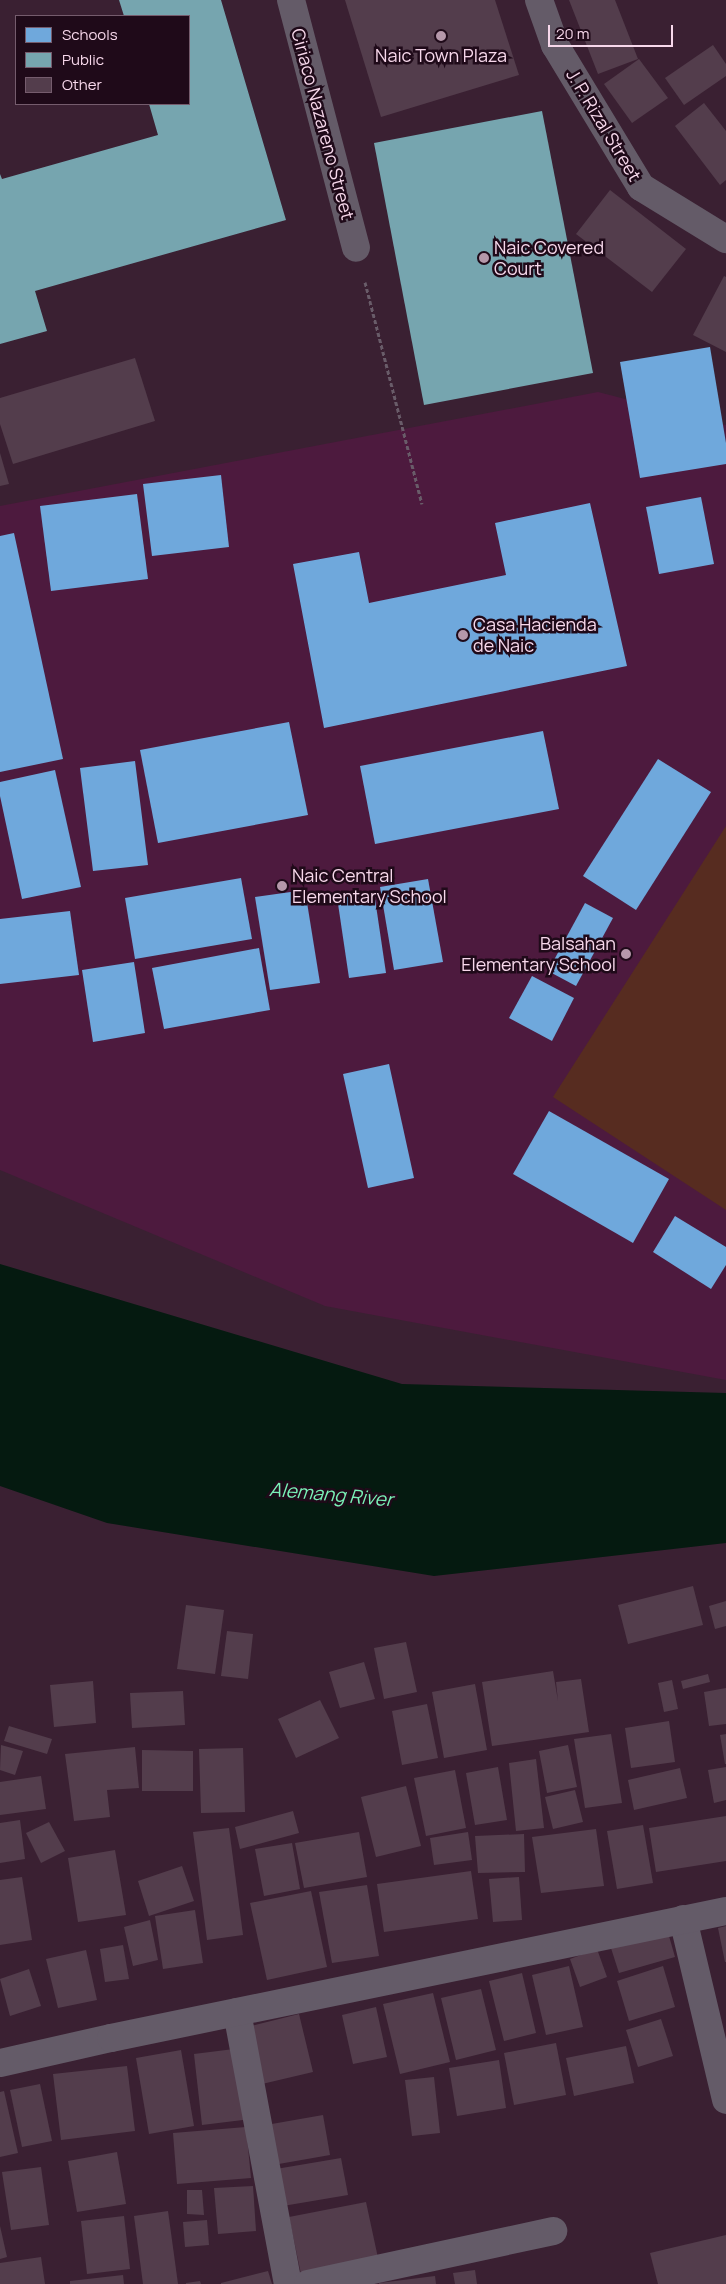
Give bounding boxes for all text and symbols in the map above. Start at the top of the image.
legend [15,15,190,105]
scale bar [551,15,676,47]
text: 20 m [556,23,589,44]
text: Schools [62,24,118,45]
street label: Ciriaco Nazareno Street [287,26,359,222]
marker: Naic Town Plaza [435,30,447,42]
place label: Naic Town Plaza [375,44,507,66]
text: Public [62,49,104,70]
street label: J. P. Rizal Street [562,65,646,185]
text: Other [62,74,102,95]
place label: Naic Covered Court [494,237,604,280]
marker: Naic Covered Court [478,252,490,264]
place label: Casa Hacienda de Naic [473,614,597,656]
marker: Casa Hacienda de Naic [457,629,469,641]
place label: Naic Central Elementary School [292,865,447,908]
marker: Naic Central Elementary School [276,880,288,892]
place label: Balsahan Elementary School [461,933,616,976]
marker: Balsahan Elementary School [620,948,632,960]
water label: Alemang River [268,1478,394,1512]

